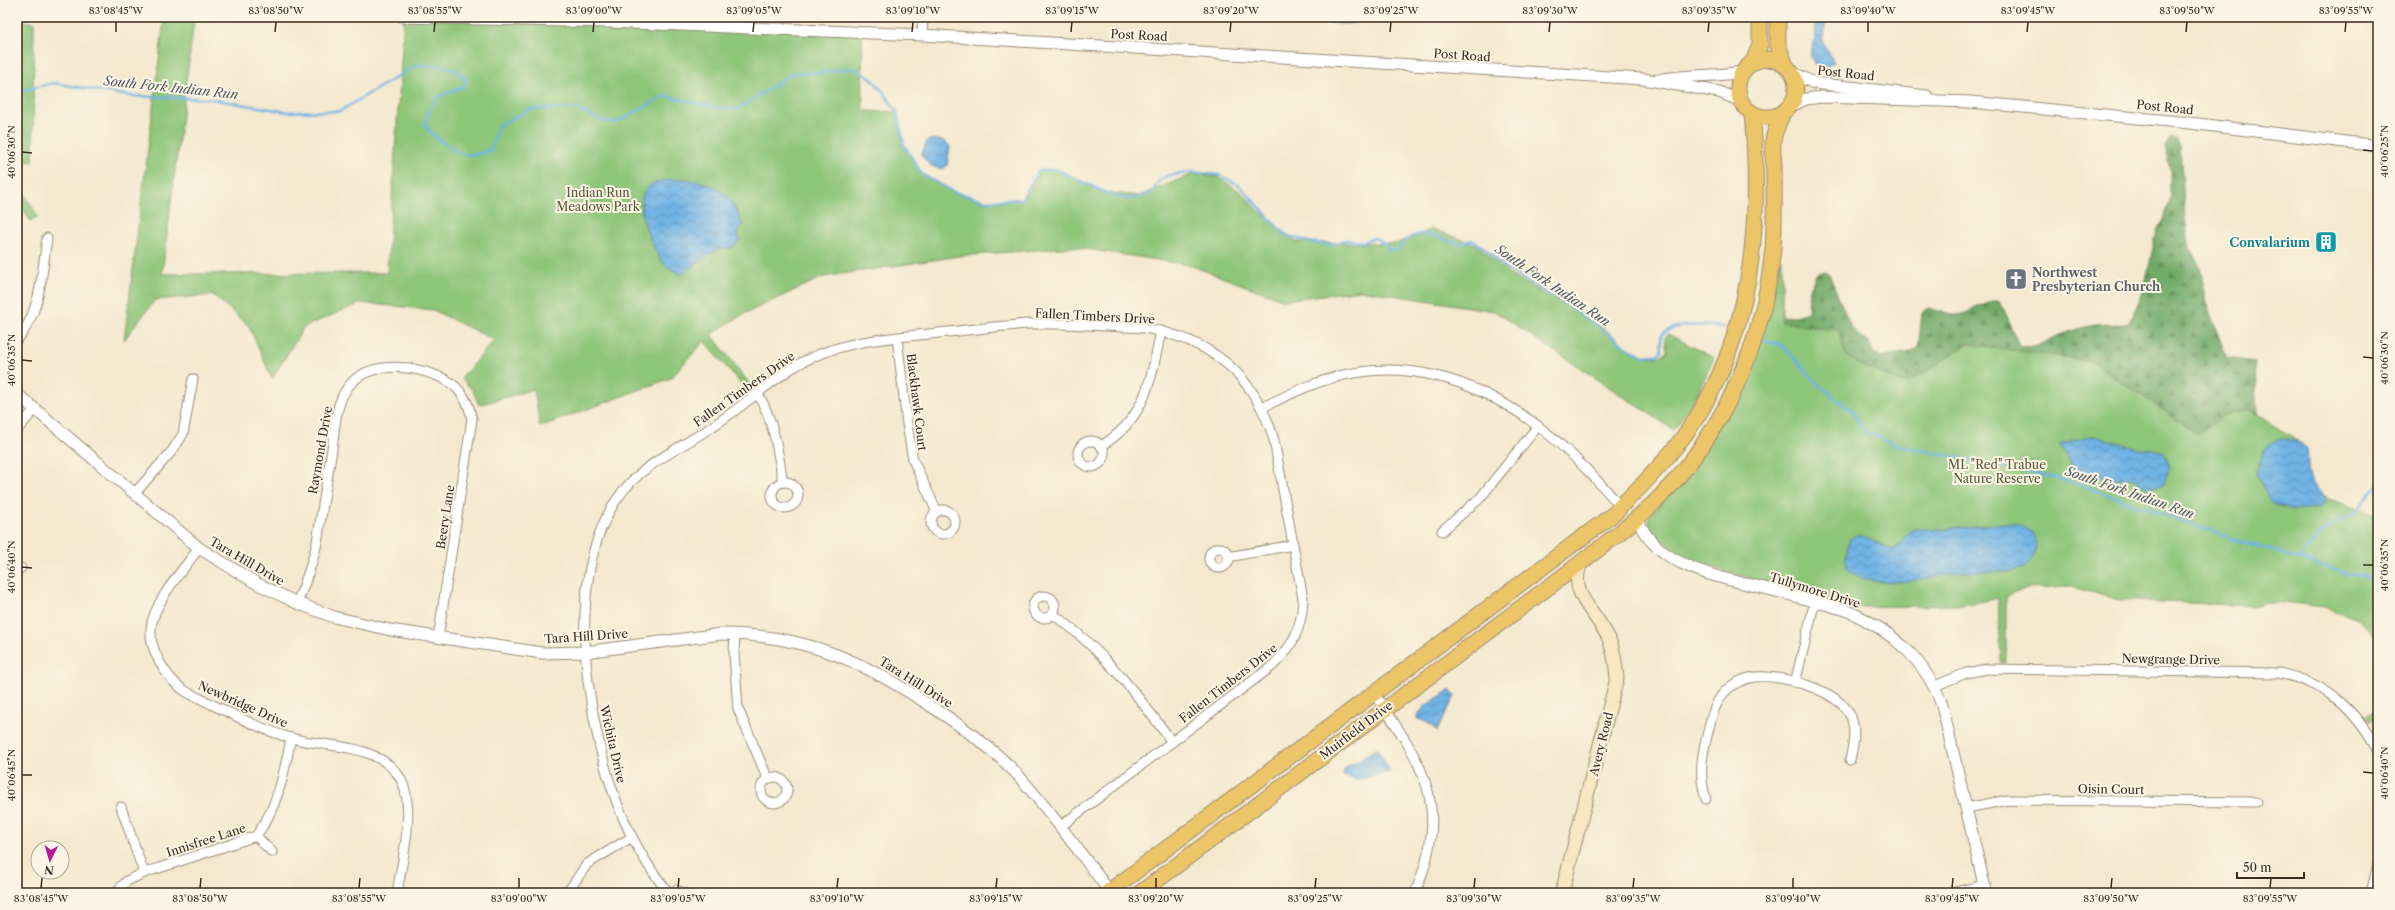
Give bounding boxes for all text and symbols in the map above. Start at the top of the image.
text: 83°08'45"W [89,4,144,17]
text: 83°08'50"W [248,4,305,17]
text: 83°08'55"W [408,4,463,17]
text: 83°09'00"W [566,4,623,17]
text: 83°09'05"W [726,4,783,17]
text: 83°09'10"W [886,4,941,17]
text: 83°09'15"W [1045,4,1100,17]
text: 83°09'20"W [1203,4,1260,17]
text: 83°09'25"W [1364,4,1420,17]
text: 83°09'30"W [1522,4,1579,17]
text: 83°09'35"W [1682,4,1737,17]
text: 83°09'40"W [1840,4,1897,17]
text: 83°09'45"W [2001,4,2056,17]
text: 83°09'50"W [2159,4,2216,17]
text: 83°09'55"W [2319,4,2374,17]
street label: Post Road [1110,26,1169,44]
street label: Post Road [1433,46,1492,65]
street label: Post Road [1817,63,1876,84]
water label: South Fork Indian Run [102,72,239,102]
street label: Post Road [2136,97,2195,118]
text: 40°06'30"N [5,125,18,179]
text: 40°06'25"N [2378,125,2391,177]
park label: Indian Run Meadows Park [556,185,641,214]
building icon: Convalarium [2313,229,2339,255]
place label: Convalarium [2229,235,2310,250]
water label: South Fork Indian Run [1492,240,1614,330]
place label: Northwest Presbyterian Church [2032,265,2161,294]
church icon: Northwest Presbyterian Church [2003,266,2029,292]
street label: Fallen Timbers Drive [1035,305,1156,327]
text: 40°06'30"N [2378,331,2391,385]
text: 40°06'35"N [5,334,18,386]
street label: Fallen Timbers Drive [690,348,798,430]
street label: Blackhawk Court [904,352,931,452]
street label: Raymond Drive [305,405,335,495]
park label: ML "Red" Trabue Nature Reserve [1948,457,2046,486]
water label: South Fork Indian Run [2063,462,2197,522]
street label: Beery Lane [433,484,458,550]
street label: Tara Hill Drive [207,534,287,589]
text: 40°06'35"N [2378,539,2391,591]
text: 40°06'40"N [5,540,18,594]
street label: Tullymore Drive [1768,569,1862,611]
street label: Tara Hill Drive [544,626,629,646]
street label: Fallen Timbers Drive [1176,640,1280,726]
street label: Newgrange Drive [2122,651,2221,667]
street label: Tara Hill Drive [876,653,956,711]
street label: Newbridge Drive [196,677,290,731]
street label: Muirfield Drive [1317,697,1396,762]
street label: Wichita Drive [597,703,629,784]
street label: Avery Road [1586,710,1616,778]
text: 40°06'40"N [2378,746,2391,800]
text: 40°06'45"N [5,749,18,801]
street label: Oisin Court [2078,781,2145,797]
street label: Innisfree Lane [164,820,248,860]
north arrow [30,840,70,880]
scale bar [2237,854,2304,880]
text: 50 m [2243,860,2272,875]
text: N [43,863,55,877]
text: 83°08'45"W [14,892,69,905]
text: 83°08'50"W [172,892,229,905]
text: 83°08'55"W [332,892,387,905]
text: 83°09'00"W [491,892,548,905]
text: 83°09'05"W [650,892,707,905]
text: 83°09'10"W [810,892,865,905]
text: 83°09'15"W [969,892,1024,905]
text: 83°09'20"W [1128,892,1185,905]
text: 83°09'25"W [1288,892,1344,905]
text: 83°09'30"W [1446,892,1503,905]
text: 83°09'35"W [1606,892,1661,905]
text: 83°09'40"W [1765,892,1822,905]
text: 83°09'45"W [1925,892,1980,905]
text: 83°09'50"W [2083,892,2140,905]
text: 83°09'55"W [2243,892,2298,905]

